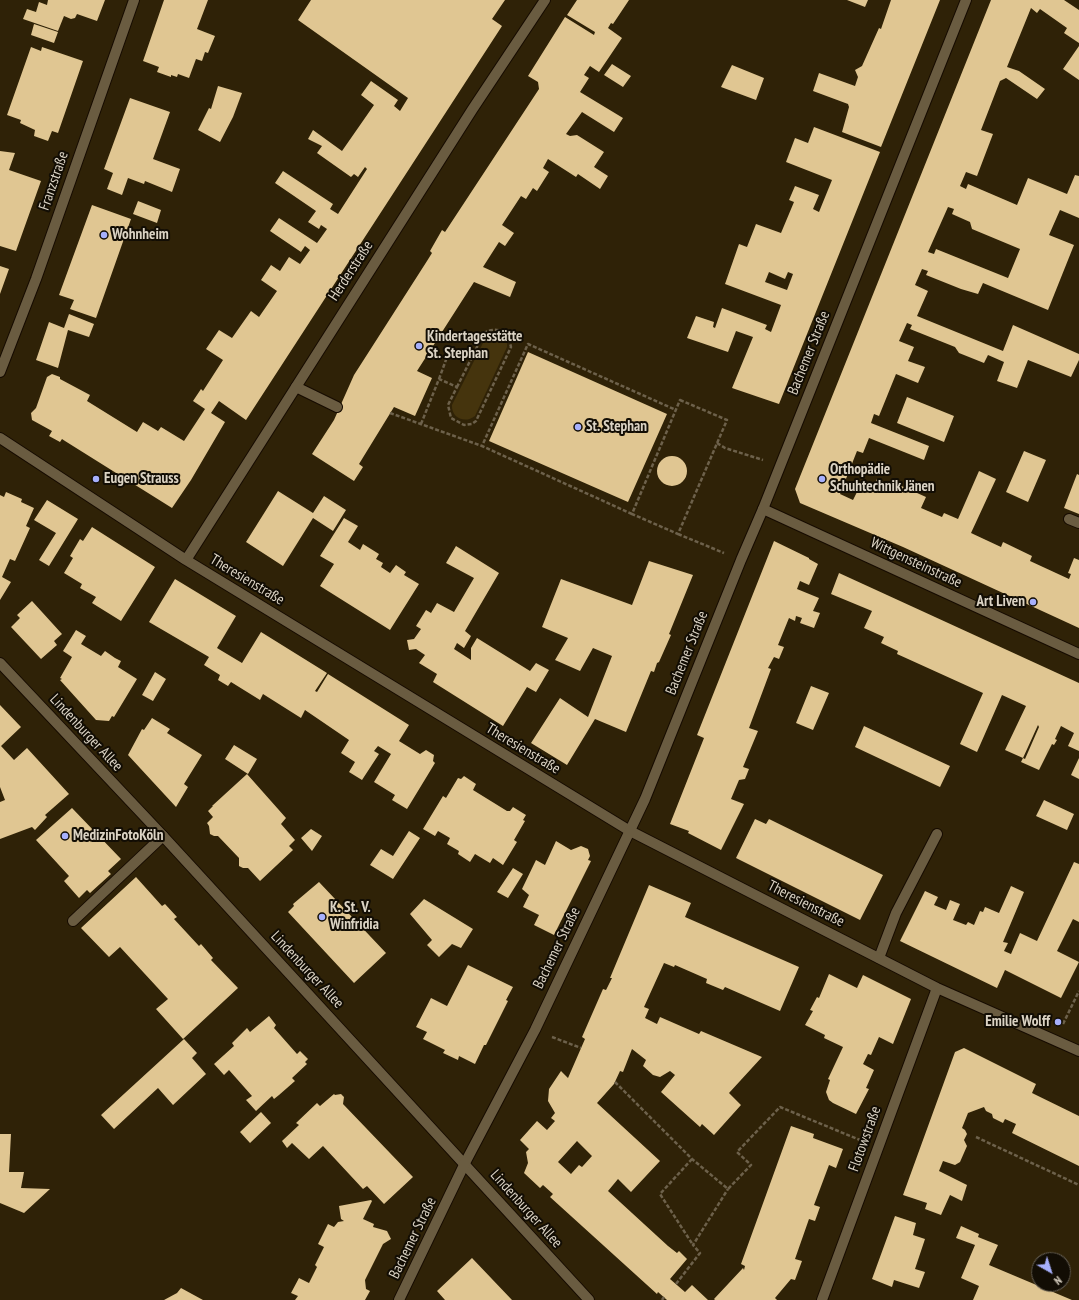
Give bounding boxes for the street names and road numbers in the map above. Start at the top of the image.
street label: Franzstraße [36,149,72,213]
street label: Herderstraße [325,238,377,304]
street label: Bachemer Straße [784,309,834,397]
street label: Wittgensteinstraße [867,534,965,592]
street label: Theresienstraße [206,551,288,609]
street label: Bachemer Straße [662,609,712,697]
street label: Lindenburger Allee [46,691,126,775]
street label: Theresienstraße [482,720,564,778]
street label: Theresienstraße [765,877,847,931]
street label: Bachemer Straße [529,904,585,992]
street label: Lindenburger Allee [267,928,347,1012]
street label: Flotowstraße [845,1104,885,1174]
street label: Lindenburger Allee [486,1166,566,1252]
street label: Bachemer Straße [385,1194,441,1282]

